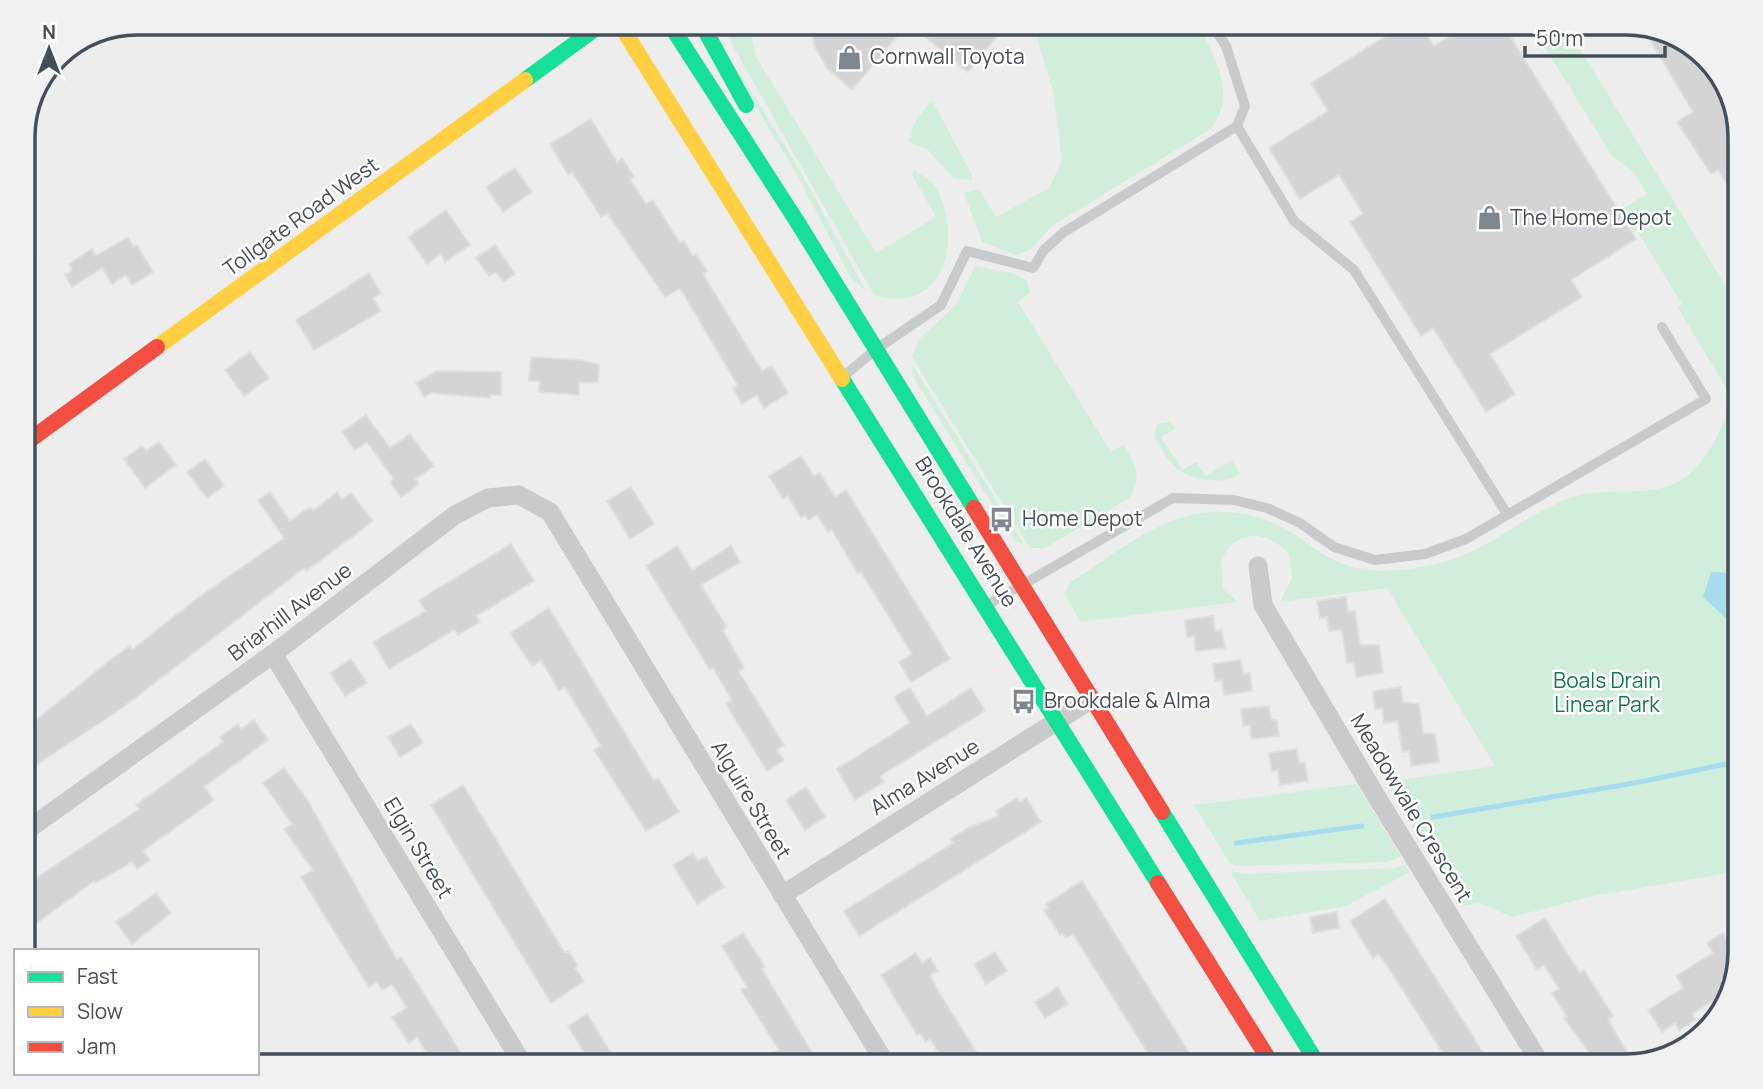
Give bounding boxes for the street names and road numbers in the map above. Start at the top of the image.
street label: Tollgate Road West [217,150,384,282]
street label: Brookdale Avenue [909,451,1024,612]
street label: Briarhill Avenue [222,556,357,667]
street label: Meadowvale Crescent [1345,708,1479,907]
street label: Alma Avenue [865,731,984,821]
street label: Alguire Street [705,735,798,864]
street label: Elgin Street [378,792,460,903]

